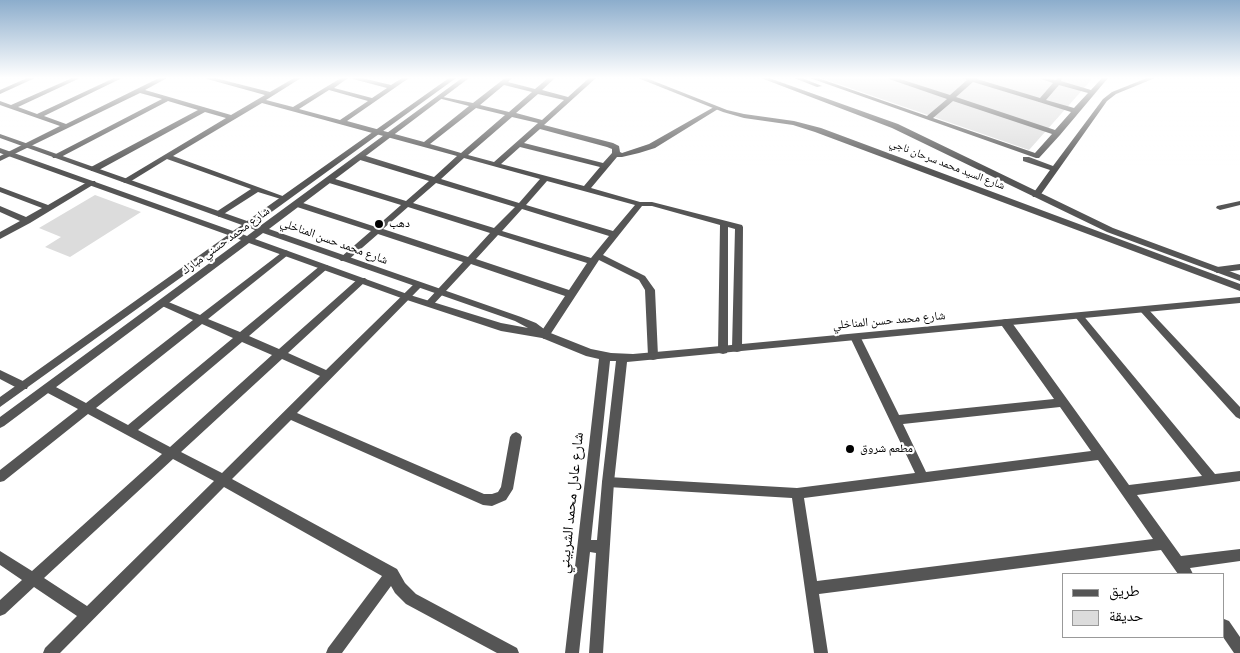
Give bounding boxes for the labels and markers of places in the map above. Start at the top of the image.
place label: دهب [389,217,410,231]
marker: دهب [373,218,385,230]
place label: مطعم شروق [860,442,913,456]
marker: مطعم شروق [844,443,856,455]

